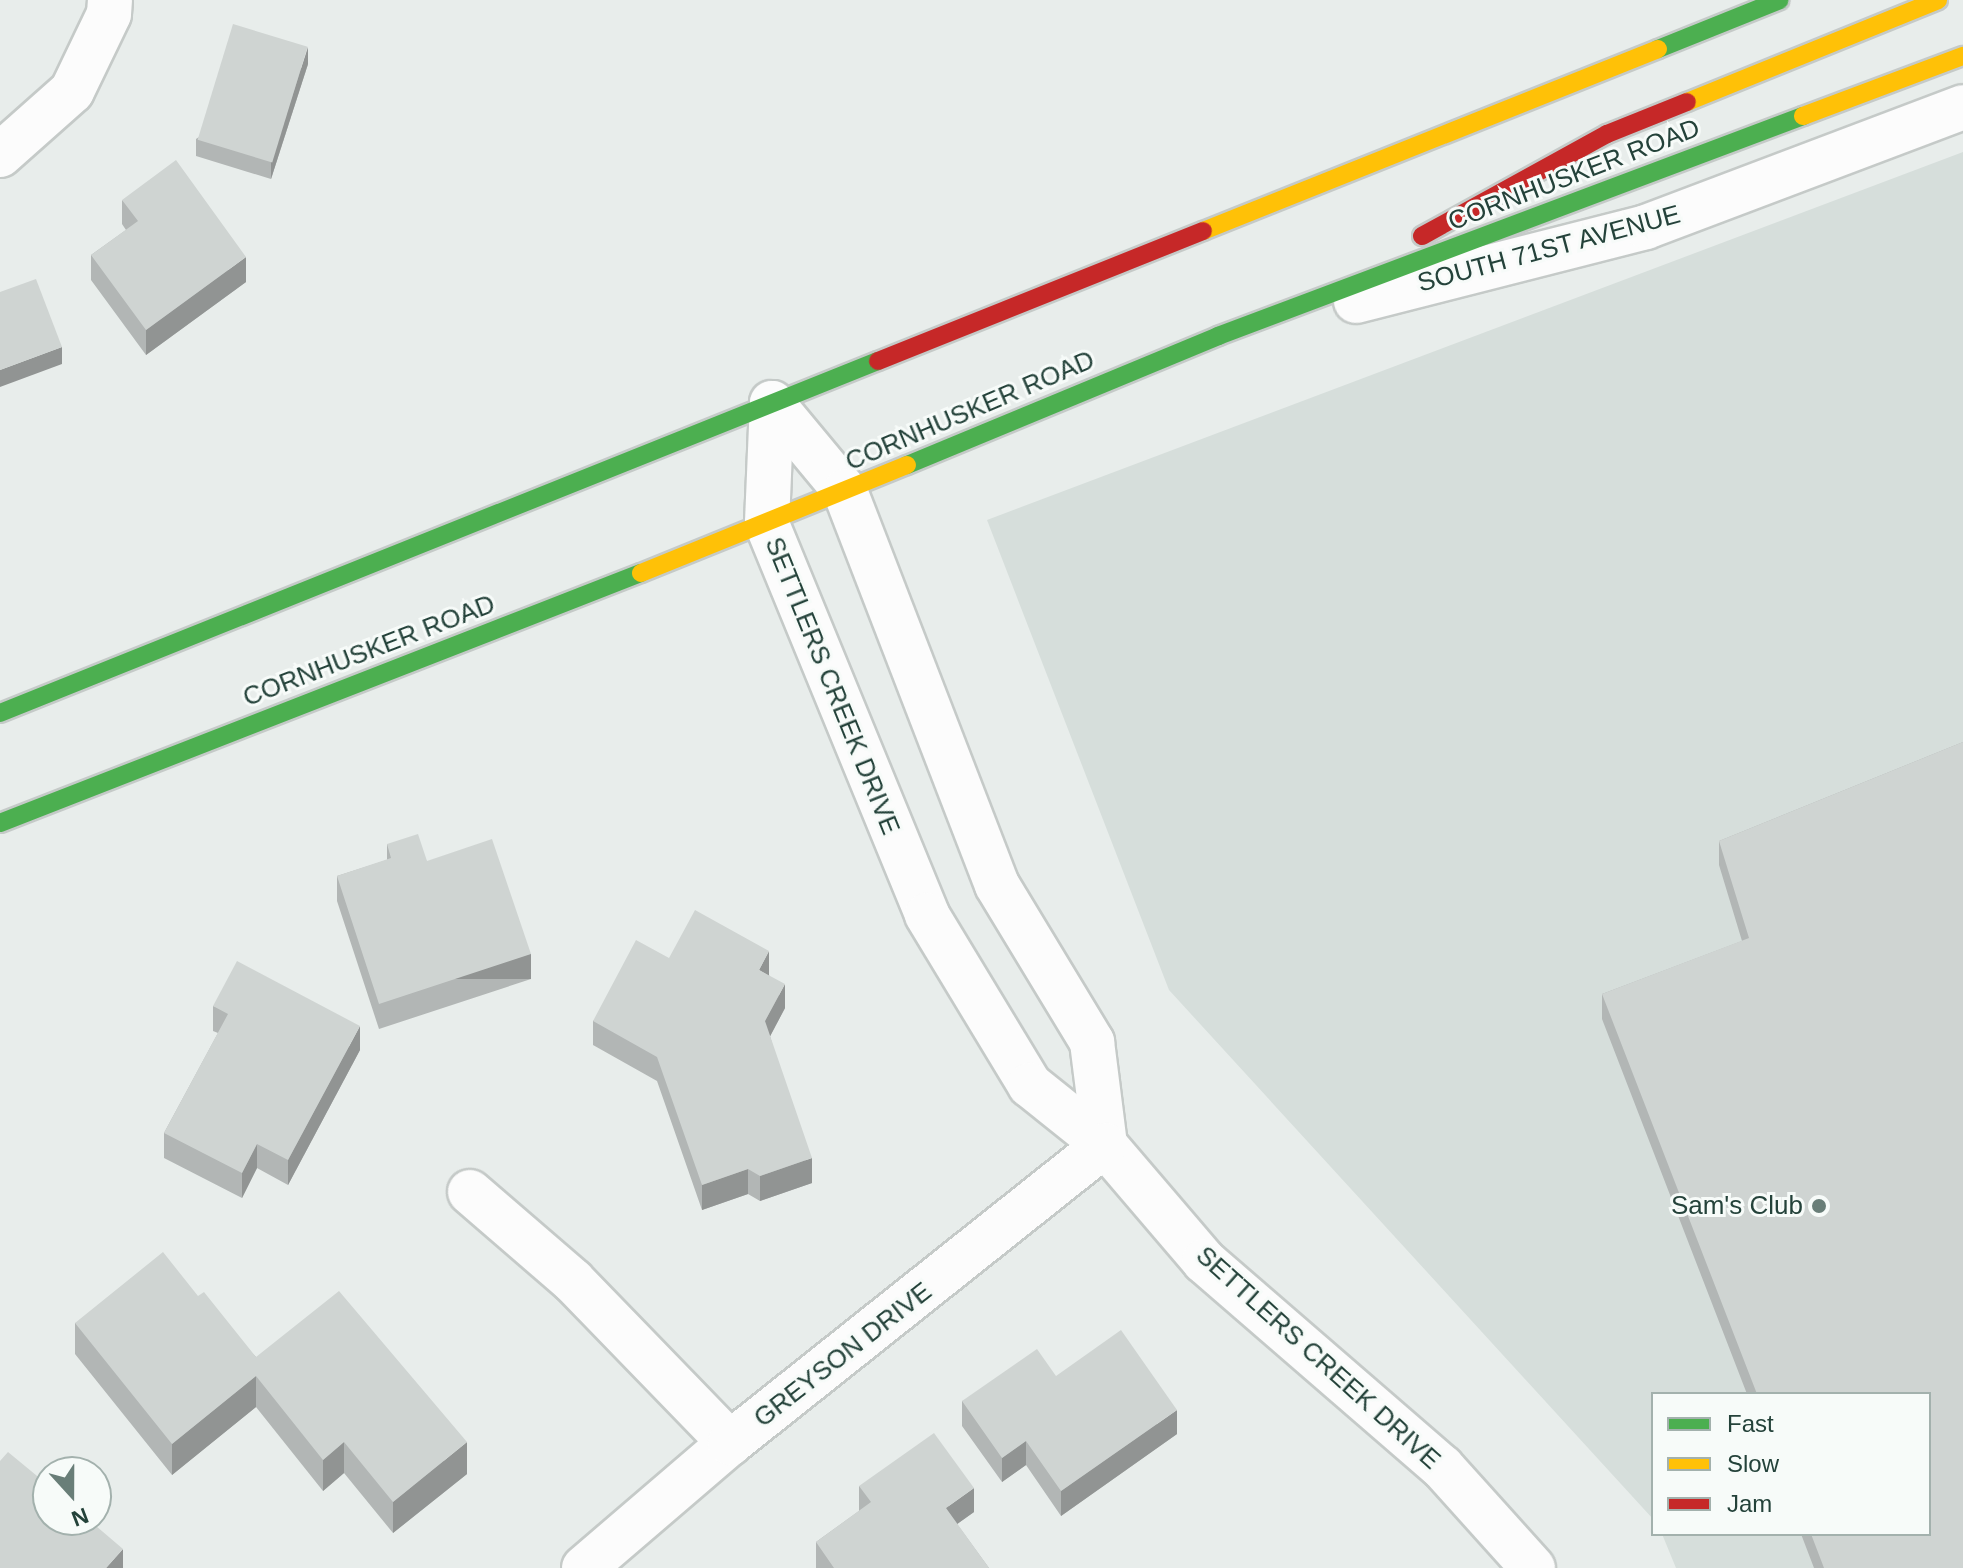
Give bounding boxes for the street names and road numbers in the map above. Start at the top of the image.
street label: CORNHUSKER ROAD [1444,113,1704,237]
street label: SOUTH 71ST AVENUE [1413,199,1685,299]
street label: CORNHUSKER ROAD [841,344,1099,478]
street label: SETTLERS CREEK DRIVE [758,533,906,839]
street label: CORNHUSKER ROAD [239,589,499,713]
street label: SETTLERS CREEK DRIVE [1189,1240,1447,1476]
street label: GREYSON DRIVE [748,1276,938,1434]

